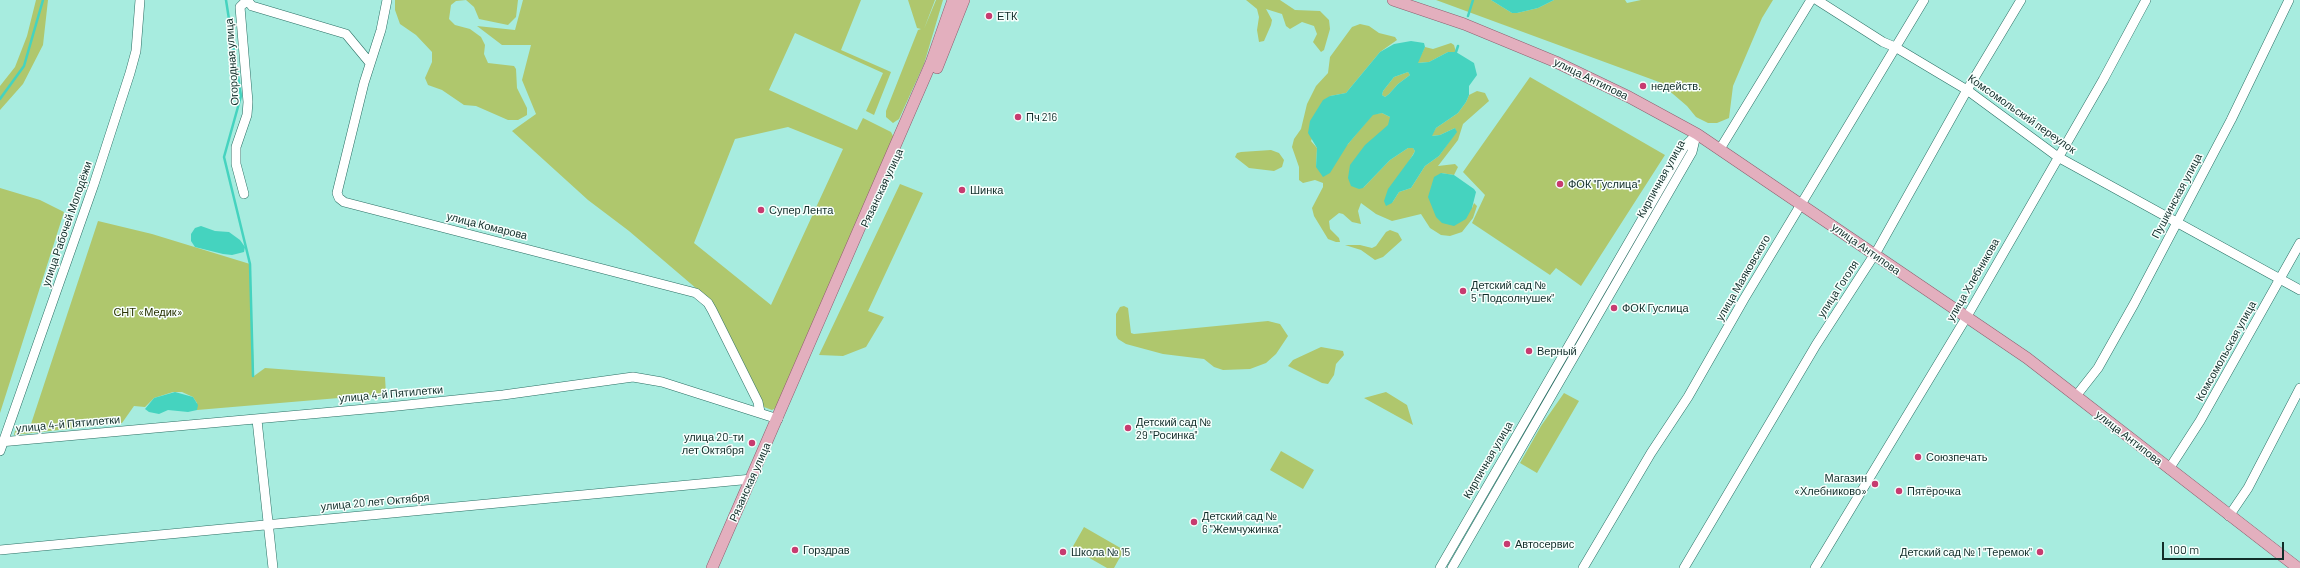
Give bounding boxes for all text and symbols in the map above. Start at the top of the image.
place label: ЕТК [997,9,1017,23]
marker: ЕТК [984,11,994,21]
street label: Огородная улица [222,18,242,106]
street label: улица Антипова [1552,55,1630,103]
street label: Комсомольский переулок [1965,72,2079,156]
place label: недейств. [1651,79,1701,93]
marker: недейств. [1638,81,1648,91]
place label: Пч 216 [1026,110,1057,124]
marker: Пч 216 [1013,112,1023,122]
street label: Кирпичная улица [1634,138,1688,220]
street label: Рязанская улица [858,147,906,229]
street label: Пушкинская улица [2149,151,2205,241]
street label: улица Рабочей Молодёжи [39,160,95,288]
place label: ФОК "Гуслица" [1568,177,1640,191]
marker: ФОК "Гуслица" [1555,179,1565,189]
place label: Шинка [970,183,1003,197]
marker: Шинка [957,185,967,195]
place label: Супер Лента [769,203,833,217]
marker: Супер Лента [756,205,766,215]
street label: улица Комарова [445,210,529,242]
street label: улица Антипова [1829,220,1903,278]
street label: улица Маяковского [1713,233,1773,323]
street label: улица Хлебникова [1944,236,2002,324]
street label: улица Гоголя [1815,258,1861,320]
place label: Детский сад № 5 "Подсолнушек" [1471,278,1554,304]
marker: Детский сад № 5 "Подсолнушек" [1458,286,1468,296]
street label: Комсомольская улица [2193,299,2259,403]
place label: ФОК Гуслица [1622,301,1689,315]
marker: ФОК Гуслица [1609,303,1619,313]
park label: СНТ «Медик» [113,305,183,319]
place label: Верный [1537,344,1577,358]
marker: Верный [1524,346,1534,356]
street label: улица 4-й Пятилетки [338,383,444,405]
street label: улица Антипова [2093,408,2165,468]
street label: улица 4-й Пятилетки [15,413,121,435]
place label: Детский сад № 29 "Росинка" [1136,415,1211,441]
street label: Кирпичная улица [1461,419,1515,501]
marker: Детский сад № 29 "Росинка" [1123,423,1133,433]
place label: улица 20-ти лет Октября [682,430,744,456]
marker: улица 20-ти лет Октября [747,438,757,448]
street label: Рязанская улица [727,440,773,524]
place label: Союзпечать [1926,450,1987,464]
marker: Союзпечать [1913,452,1923,462]
place label: Магазин «Хлебниково» [1794,471,1867,497]
marker: Магазин «Хлебниково» [1870,479,1880,489]
place label: Пятёрочка [1907,484,1961,498]
marker: Пятёрочка [1894,486,1904,496]
street label: улица 20 лет Октября [320,491,430,513]
place label: Детский сад № 6 "Жемчужинка" [1202,509,1281,535]
marker: Детский сад № 6 "Жемчужинка" [1189,517,1199,527]
scale bar [2164,534,2286,560]
place label: Автосервис [1515,537,1574,551]
marker: Автосервис [1502,539,1512,549]
text: 100 m [2169,542,2199,556]
place label: Горздрав [803,543,850,557]
marker: Горздрав [790,545,800,555]
place label: Школа № 15 [1071,545,1130,559]
place label: Детский сад № 1 "Теремок" [1900,545,2032,559]
marker: Школа № 15 [1058,547,1068,557]
marker: Детский сад № 1 "Теремок" [2035,547,2045,557]

